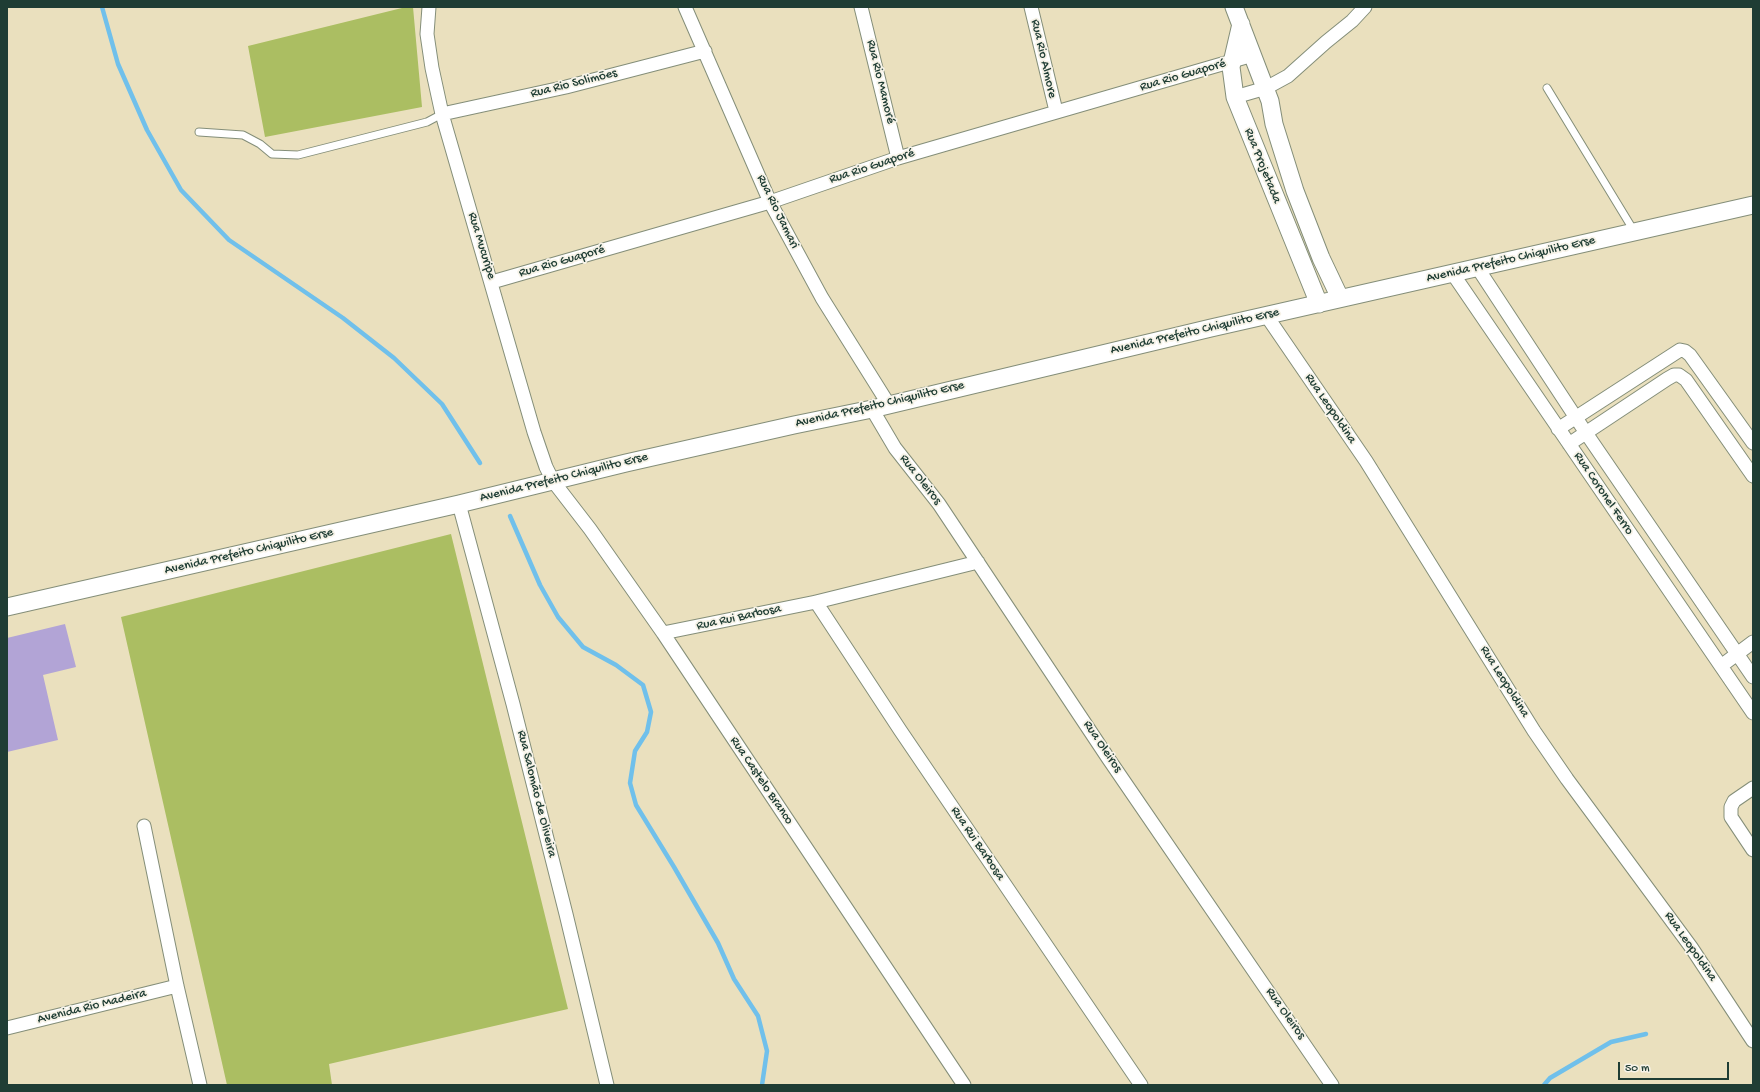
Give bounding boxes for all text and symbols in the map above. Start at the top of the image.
street label: Rua Rio Almore [1026,18,1060,100]
street label: Rua Rio Mamoré [862,38,898,126]
street label: Rua Rio Guaporé [1138,56,1228,96]
street label: Rua Rio Solimões [529,66,619,102]
street label: Rua Projetada [1240,126,1284,206]
street label: Rua Rio Guaporé [827,146,917,188]
street label: Rua Rio Jamari [752,172,802,252]
street label: Rua Mucuripe [463,211,499,281]
street label: Avenida Prefeito Chiquilito Erse [1425,233,1597,287]
street label: Rua Rio Guaporé [517,242,607,282]
street label: Avenida Prefeito Chiquilito Erse [1109,305,1281,359]
street label: Rua Leopoldina [1301,371,1359,447]
street label: Avenida Prefeito Chiquilito Erse [794,378,966,432]
street label: Avenida Prefeito Chiquilito Erse [478,450,650,506]
street label: Rua Coronel Ferro [1570,450,1636,538]
street label: Rua Oleiros [896,452,944,508]
street label: Avenida Prefeito Chiquilito Erse [163,525,335,579]
street label: Rua Rui Barbosa [695,601,783,635]
street label: Rua Leopoldina [1476,643,1532,721]
street label: Rua Oleiros [1079,718,1125,776]
street label: Rua Salomão de Oliveira [513,729,559,859]
street label: Rua Castelo Branco [726,734,796,828]
street label: Rua Rui Barbosa [946,804,1008,884]
street label: Rua Leopoldina [1660,909,1720,985]
street label: Rua Oleiros [1262,985,1308,1043]
street label: Avenida Rio Madeira [36,986,148,1028]
scale bar [1620,1054,1731,1080]
text: 50 m [1625,1062,1650,1076]

